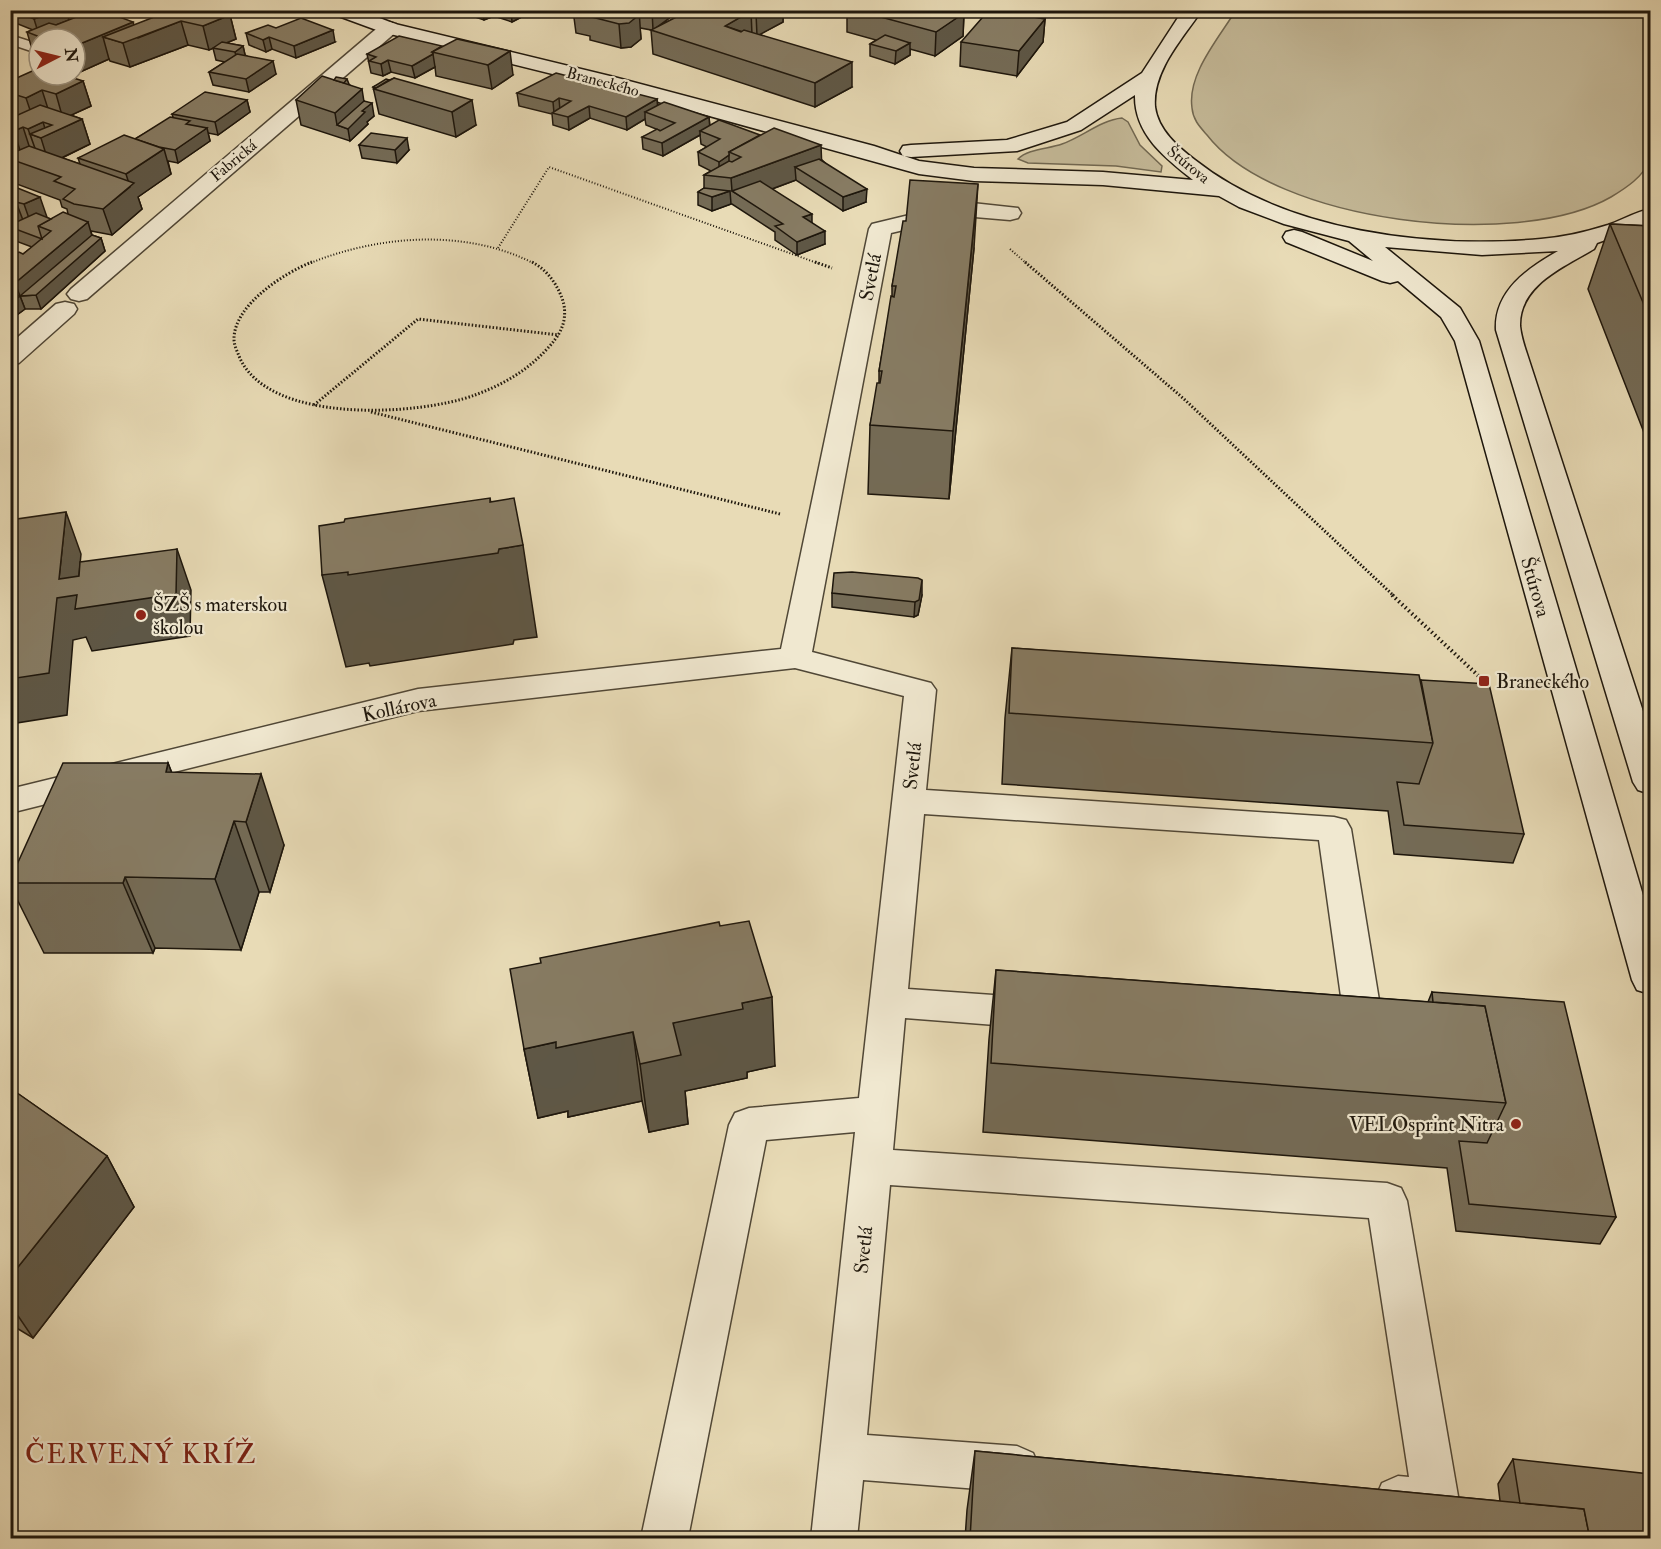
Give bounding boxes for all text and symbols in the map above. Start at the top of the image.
north arrow [27,27,87,87]
text: N [60,46,82,64]
street label: Braneckého [564,63,642,101]
street label: Fabrická [206,135,261,186]
street label: Štúrova [1163,141,1215,188]
street label: Svetlá [854,251,887,303]
street label: Štúrova [1515,554,1557,621]
place label: ŠZŠ s materskou školou [153,591,288,640]
marker: ŠZŠ s materskou školou [134,608,148,622]
place label: Braneckého [1496,669,1589,694]
marker: Braneckého [1477,674,1491,688]
street label: Kollárova [360,687,439,728]
street label: Svetlá [898,740,927,791]
place label: VELOsprint Nitra [1349,1112,1505,1138]
marker: VELOsprint Nitra [1509,1117,1523,1131]
street label: Svetlá [849,1224,878,1275]
district label: ČERVENÝ KRÍŽ [25,1436,257,1471]

